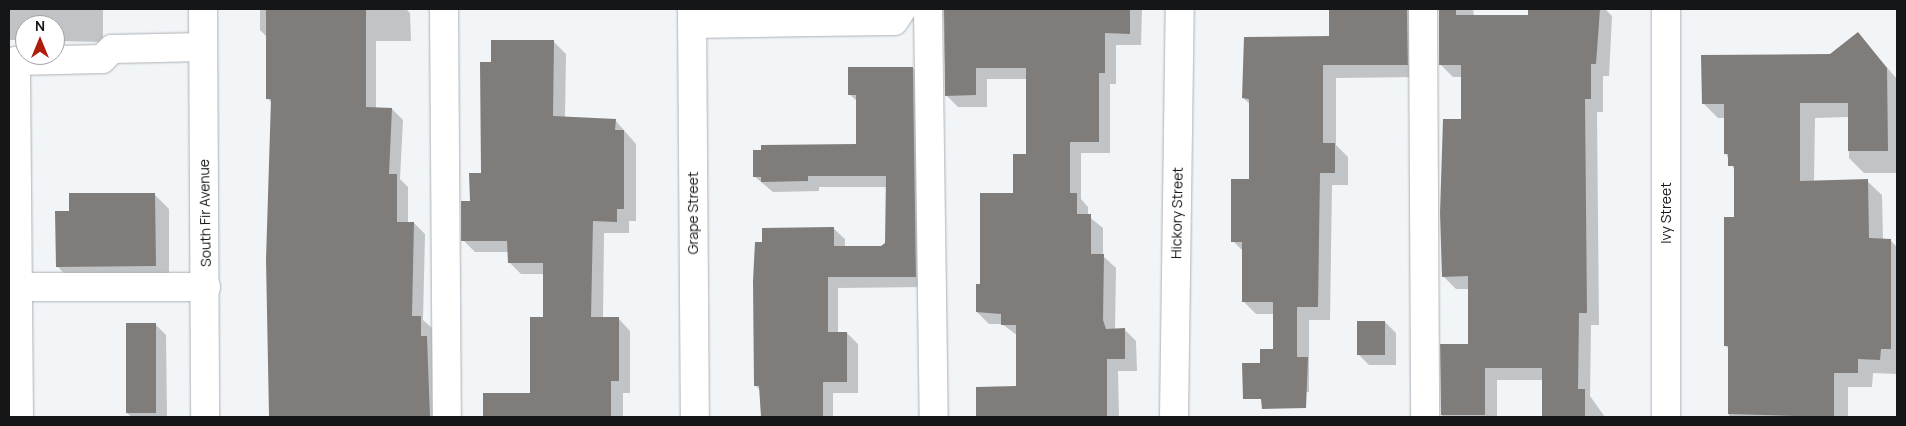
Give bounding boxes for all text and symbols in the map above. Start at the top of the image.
north arrow [15,15,65,65]
text: N [35,16,45,35]
street label: South Fir Avenue [196,159,214,267]
street label: Hickory Street [1168,167,1186,259]
street label: Grape Street [685,172,701,254]
street label: Ivy Street [1658,182,1674,244]

